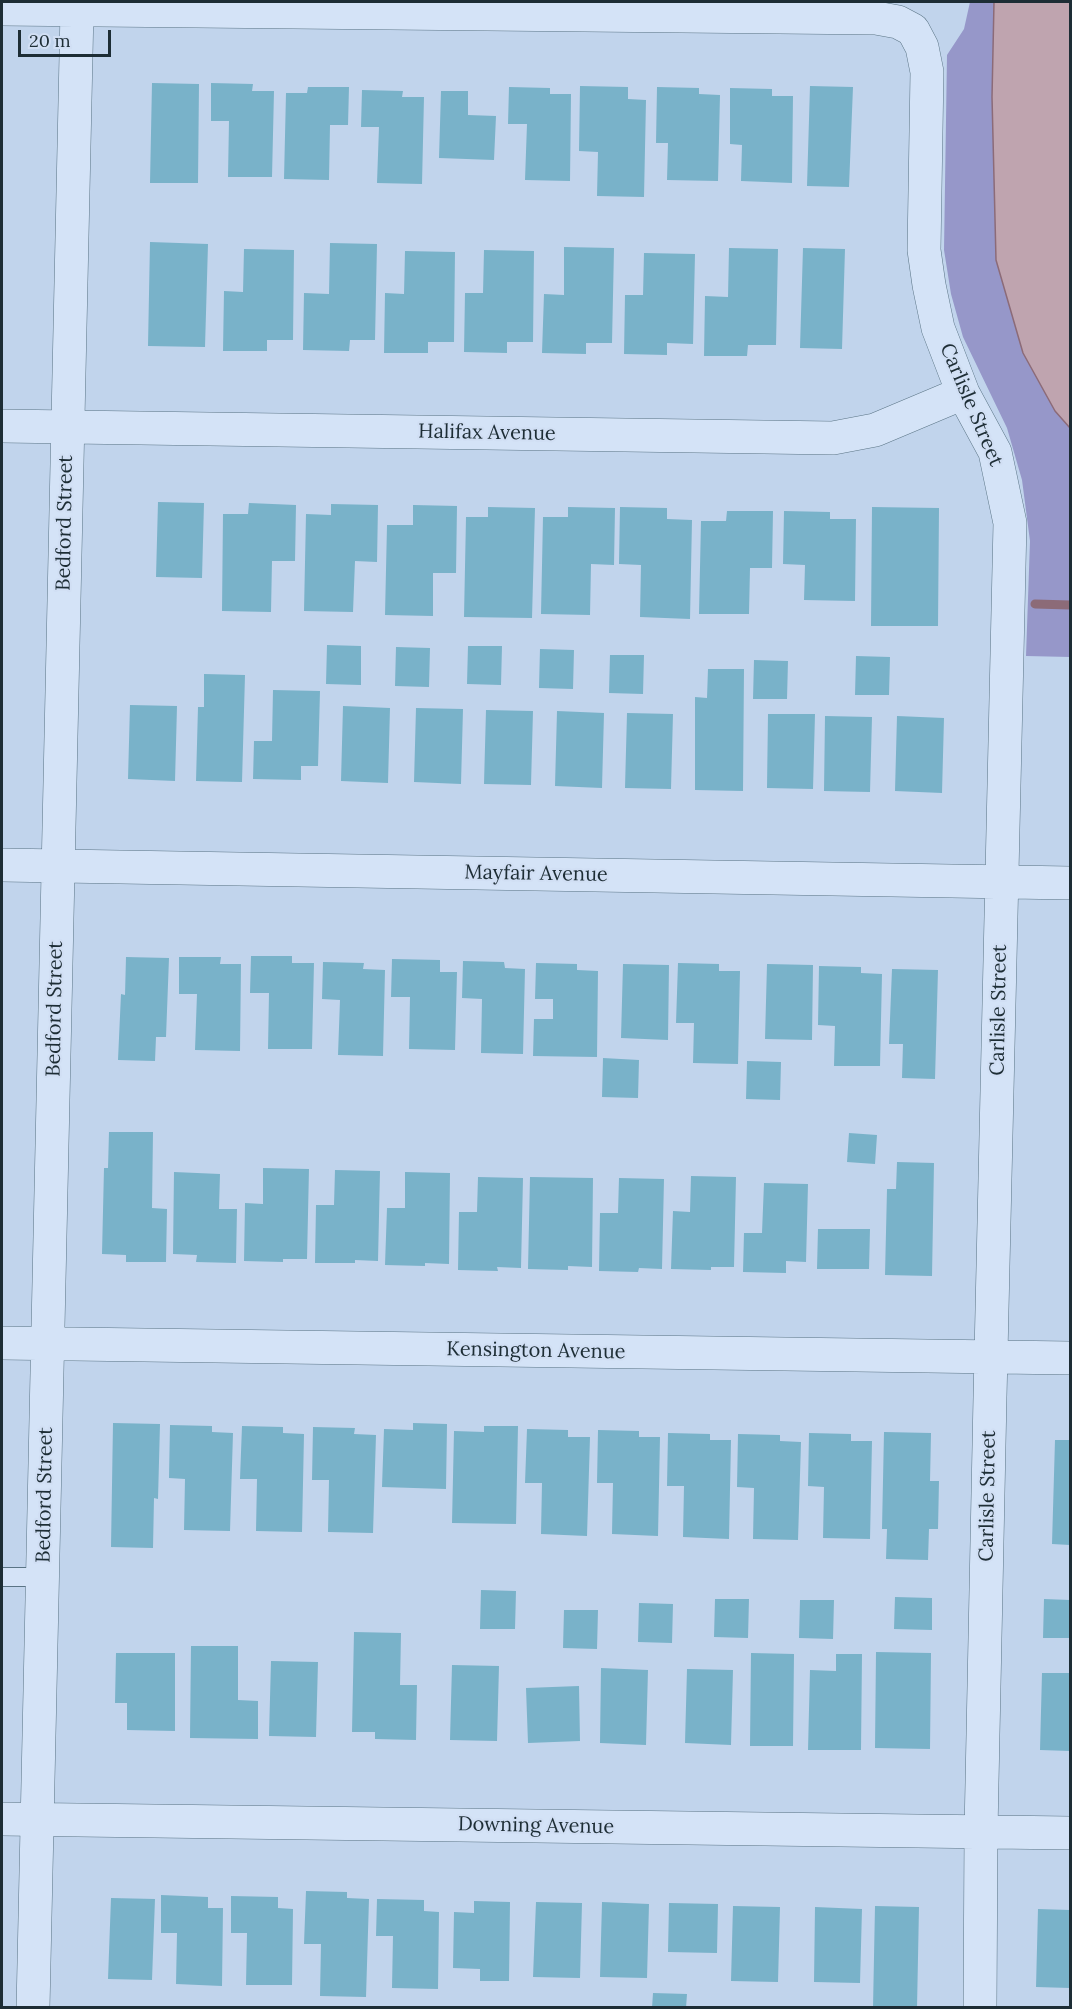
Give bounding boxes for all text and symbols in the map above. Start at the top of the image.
scale bar [21,18,114,56]
text: 20 m [29,29,71,52]
street label: Carlisle Street [934,340,1008,470]
street label: Halifax Avenue [418,420,556,446]
street label: Bedford Street [52,455,78,591]
street label: Mayfair Avenue [464,861,608,887]
street label: Bedford Street [42,941,68,1077]
street label: Carlisle Street [986,944,1012,1076]
street label: Kensington Avenue [446,1337,626,1365]
street label: Bedford Street [32,1427,58,1563]
street label: Carlisle Street [975,1430,1001,1562]
street label: Downing Avenue [458,1813,614,1839]

